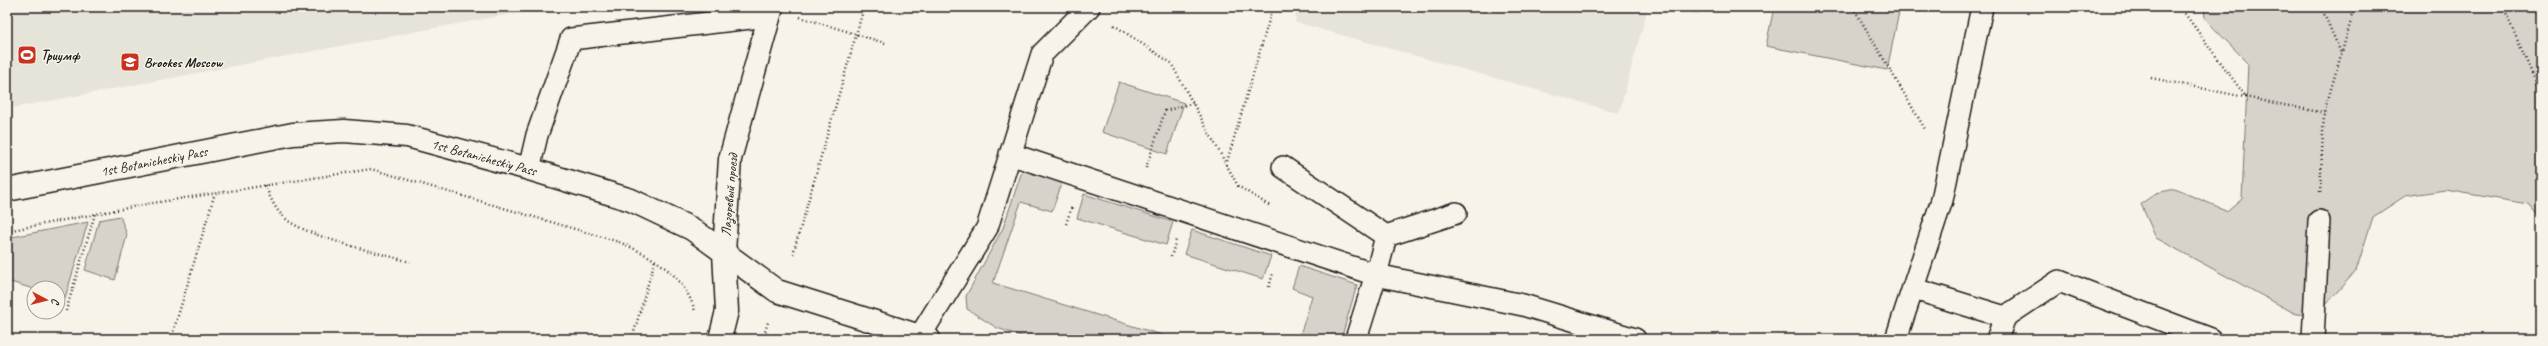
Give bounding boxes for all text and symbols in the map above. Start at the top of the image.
sports icon: Триумф [16,44,38,66]
place label: Триумф [41,47,81,64]
school or university icon: Brookes Moscow [119,51,141,73]
place label: Brookes Moscow [144,54,224,71]
street label: 1st Botanicheskiy Pass [429,135,540,180]
street label: 1st Botanicheskiy Pass [99,143,210,180]
street label: Лазоревый проезд [717,151,742,237]
north arrow [26,280,66,320]
text: С [48,298,63,306]

